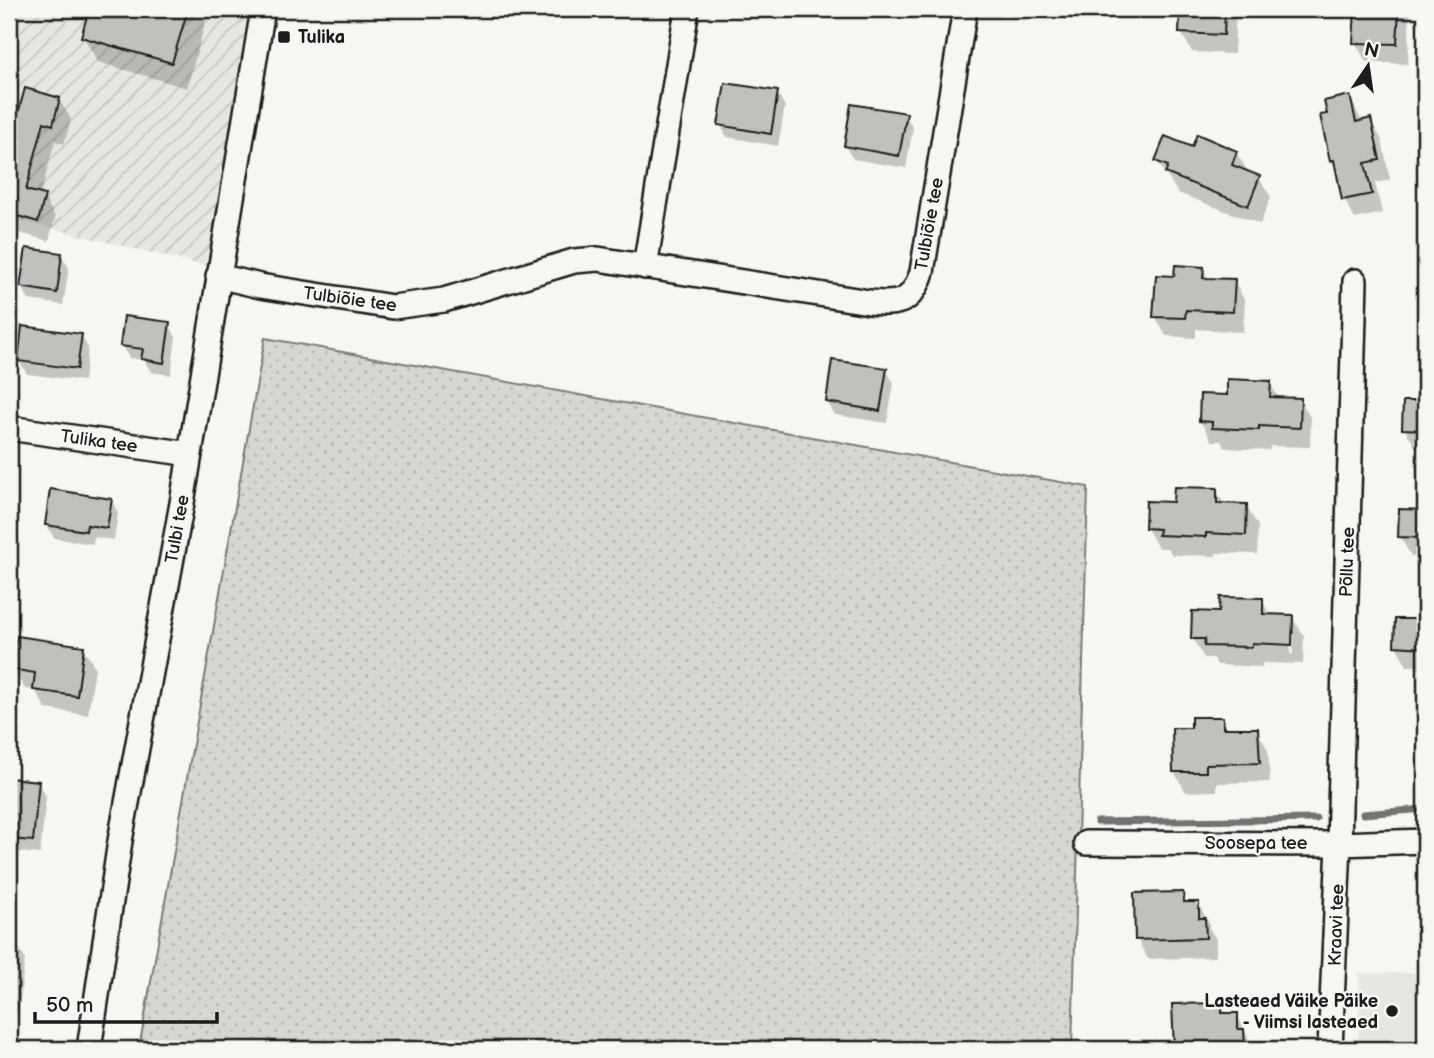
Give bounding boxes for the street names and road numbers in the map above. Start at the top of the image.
street label: Tulbiõie tee [911,176,948,272]
street label: Tulbiõie tee [302,283,398,316]
street label: Tulika tee [59,426,139,457]
street label: Tulbi tee [161,493,194,565]
street label: Põllu tee [1336,526,1359,597]
street label: Soosepa tee [1205,833,1308,854]
street label: Kraavi tee [1325,883,1348,966]

